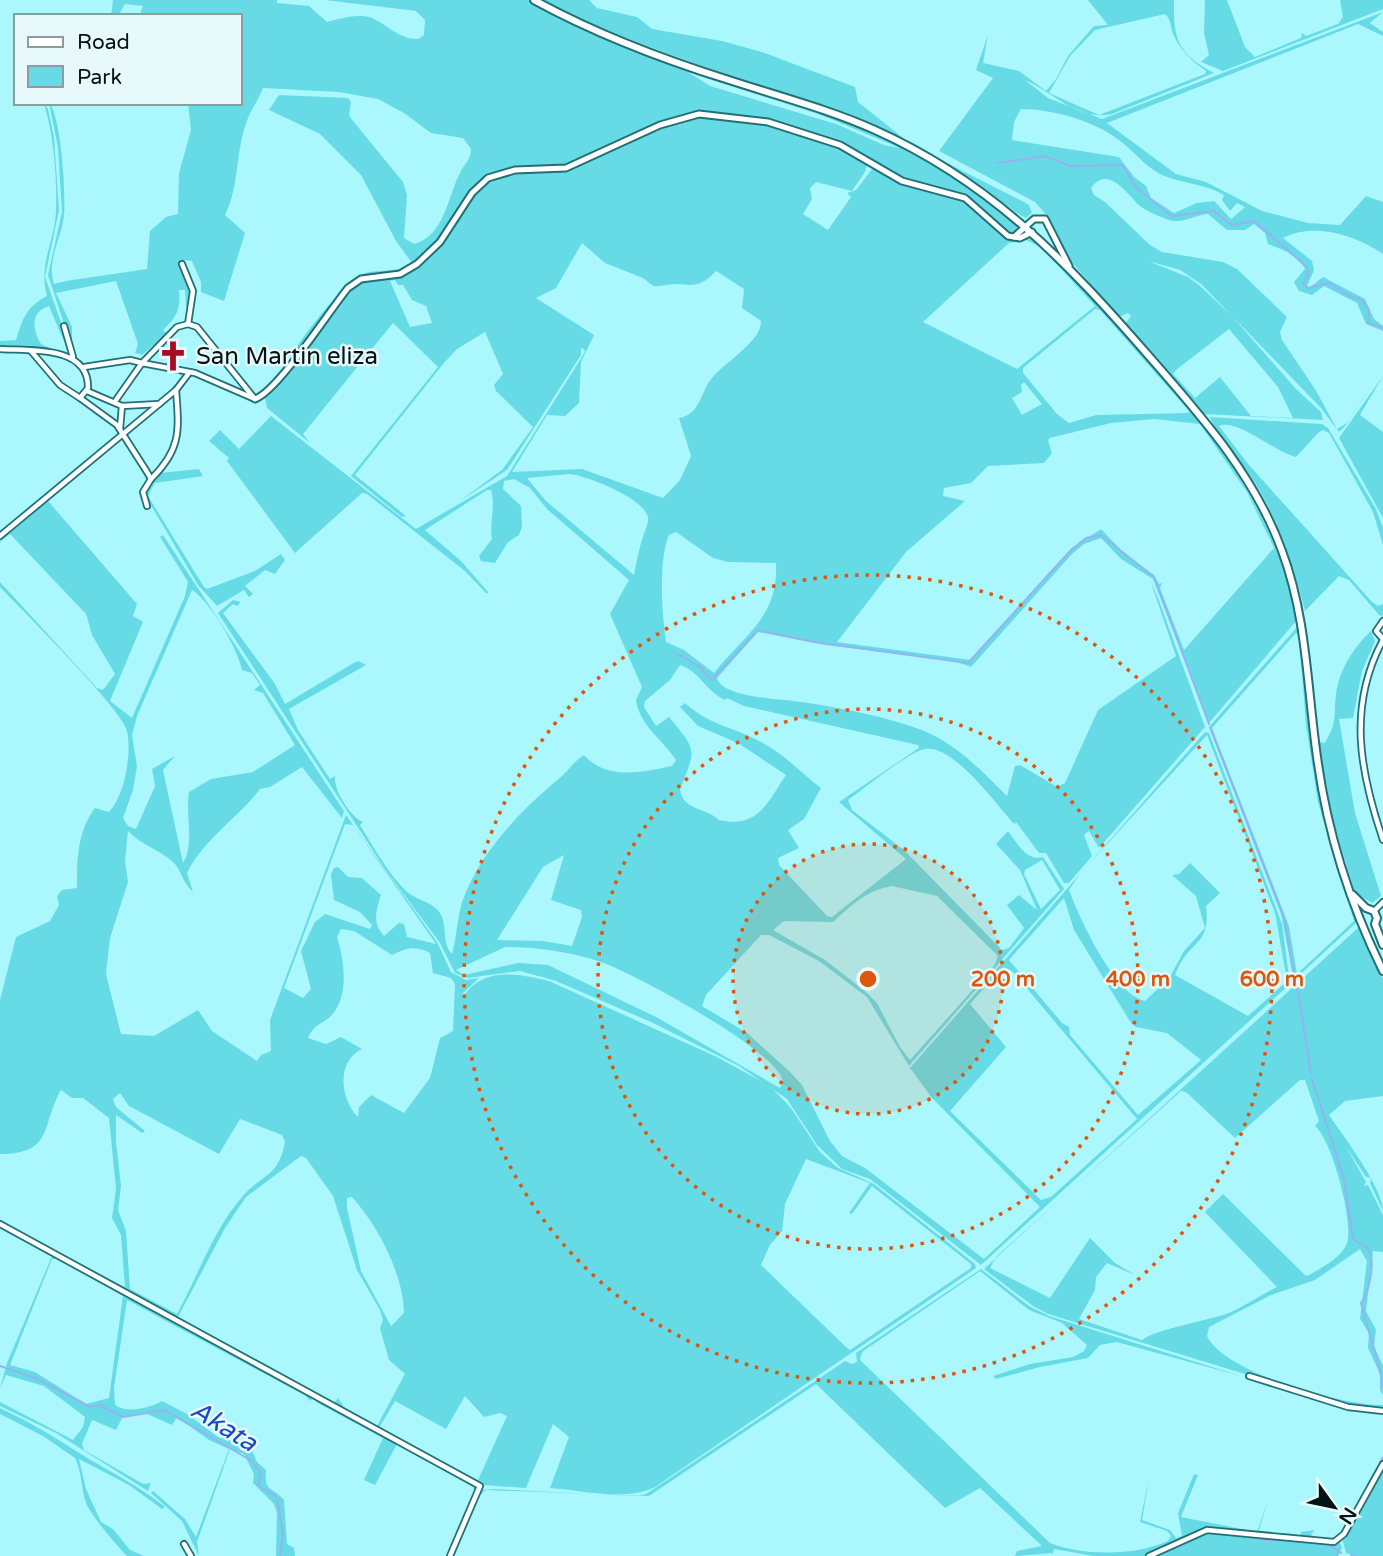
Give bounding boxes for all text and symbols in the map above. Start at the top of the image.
legend [14,14,242,105]
text: Road [77,30,130,55]
text: Park [77,65,122,90]
church icon: San Martin eliza [156,339,190,373]
place label: San Martin eliza [196,342,378,371]
centre of rings [856,967,880,991]
text: 200 m [971,967,1035,992]
text: 400 m [1106,967,1170,992]
text: 600 m [1240,967,1304,992]
water label: Akata [185,1394,264,1459]
north arrow [1299,1472,1369,1542]
text: N [1334,1503,1361,1528]

